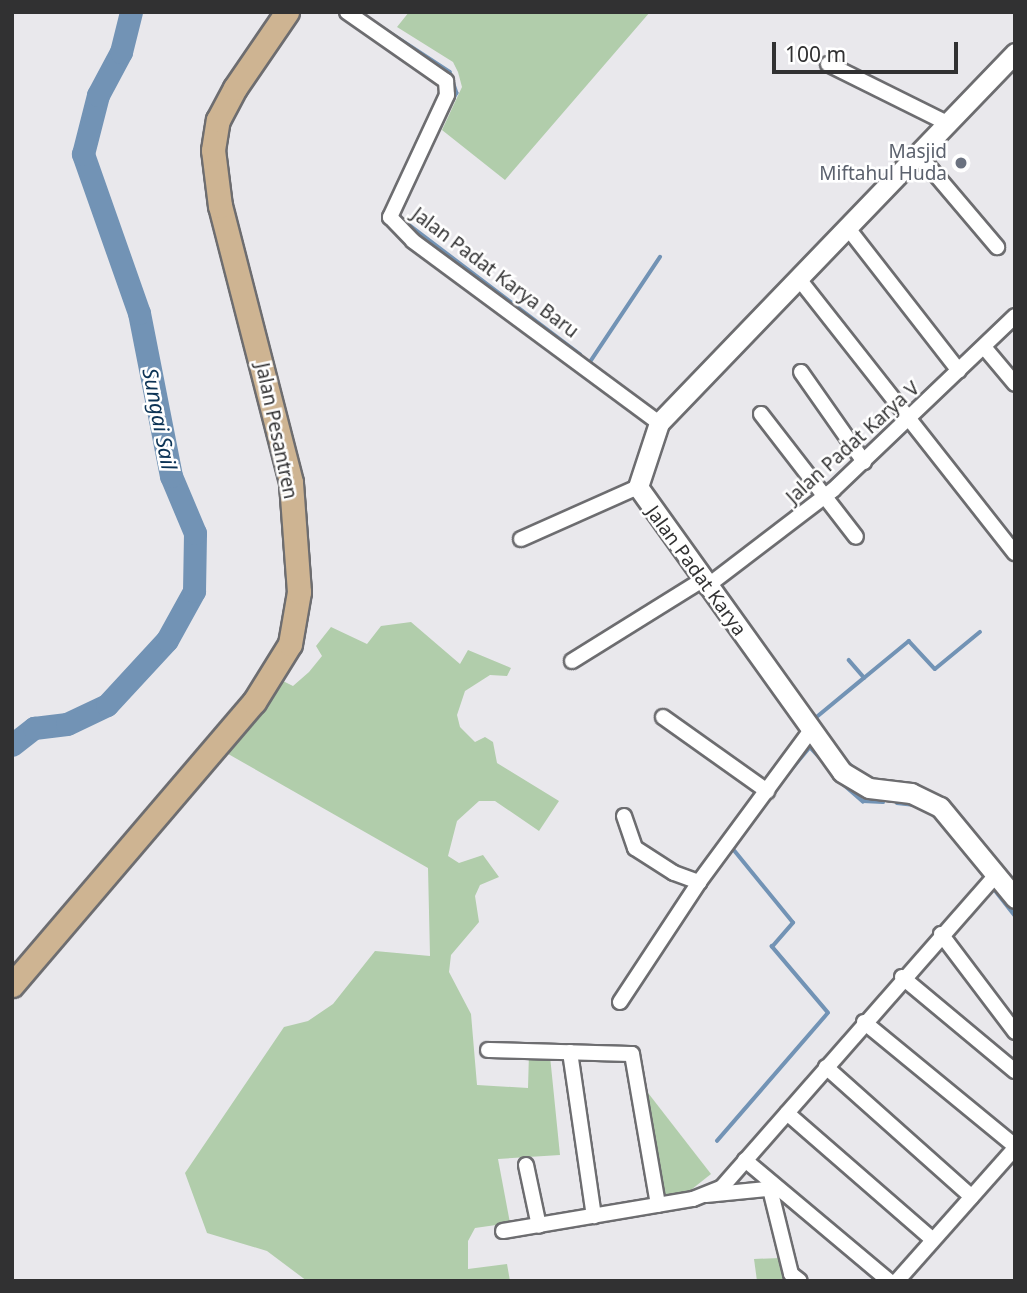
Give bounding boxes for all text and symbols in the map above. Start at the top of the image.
scale bar [775,28,960,72]
text: 100 m [785,40,846,68]
place label: Masjid Miftahul Huda [819,141,947,185]
marker: Masjid Miftahul Huda [953,155,969,171]
street label: Jalan Padat Karya Baru [407,203,583,343]
street label: Jalan Pesantren [250,361,302,501]
water label: Sungai Sail [138,366,182,472]
street label: Jalan Padat Karya V [782,377,924,509]
street label: Jalan Padat Karya [641,502,751,640]

